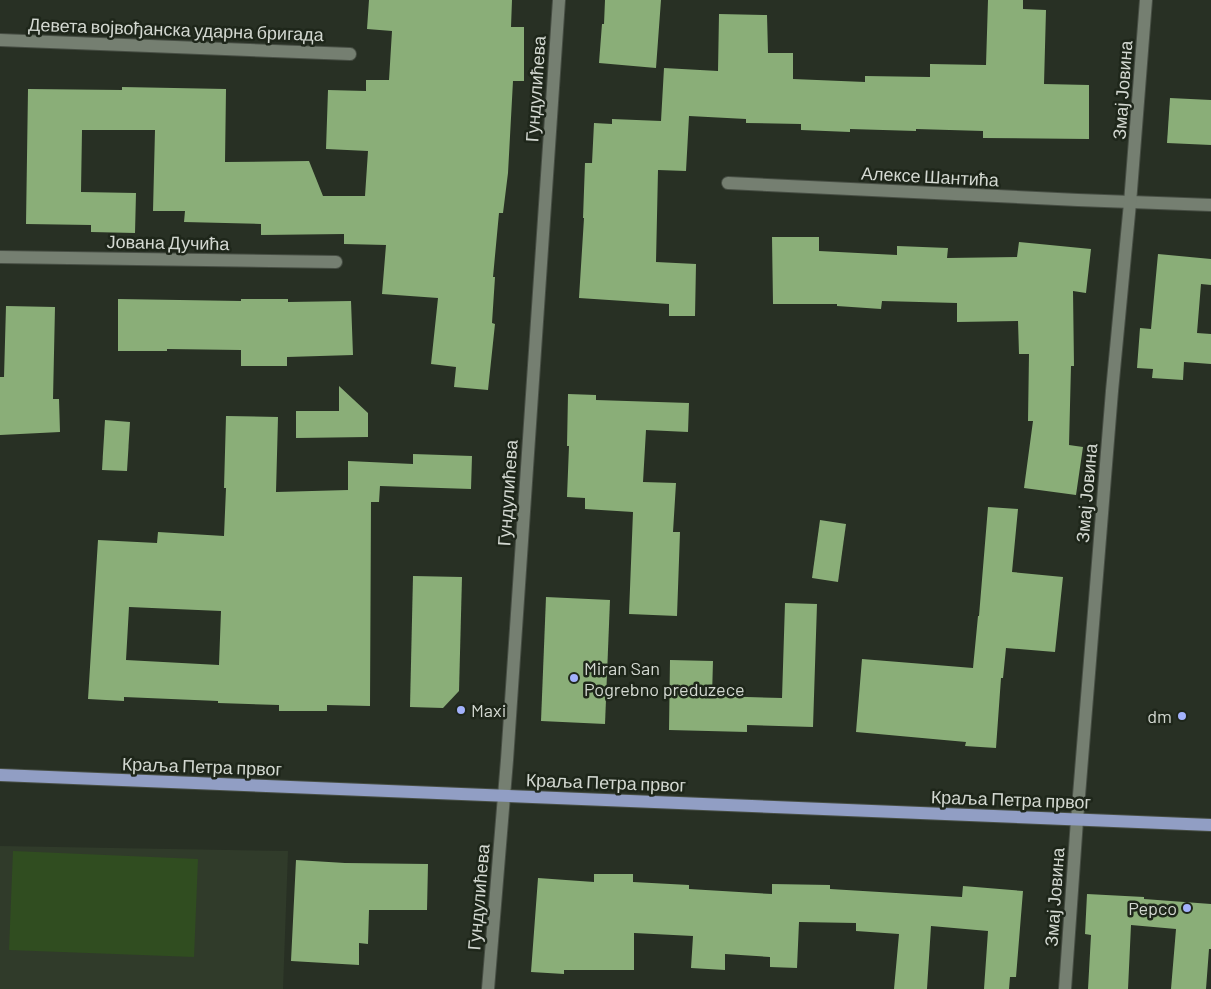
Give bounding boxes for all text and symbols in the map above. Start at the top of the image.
street label: Девета војвођанска ударна бригада [28,13,325,45]
street label: Гундулићева [520,34,550,143]
street label: Змај Јовина [1108,39,1137,140]
street label: Алексе Шантића [861,161,1000,191]
street label: Јована Дучића [106,230,231,254]
street label: Гундулићева [492,438,522,547]
street label: Змај Јовина [1071,442,1101,543]
place label: Miran San Pogrebno preduzece [584,657,745,700]
marker: Miran San Pogrebno preduzece [568,672,580,684]
place label: Maxi [471,699,506,721]
marker: Maxi [455,704,467,716]
place label: dm [1147,705,1172,727]
marker: dm [1176,710,1188,722]
street label: Краља Петра првог [121,752,283,780]
street label: Краља Петра првог [525,768,687,796]
street label: Краља Петра првог [930,785,1092,813]
street label: Гундулићева [462,842,494,951]
street label: Змај Јовина [1040,846,1069,947]
place label: Pepco [1128,897,1177,919]
marker: Pepco [1181,902,1193,914]

